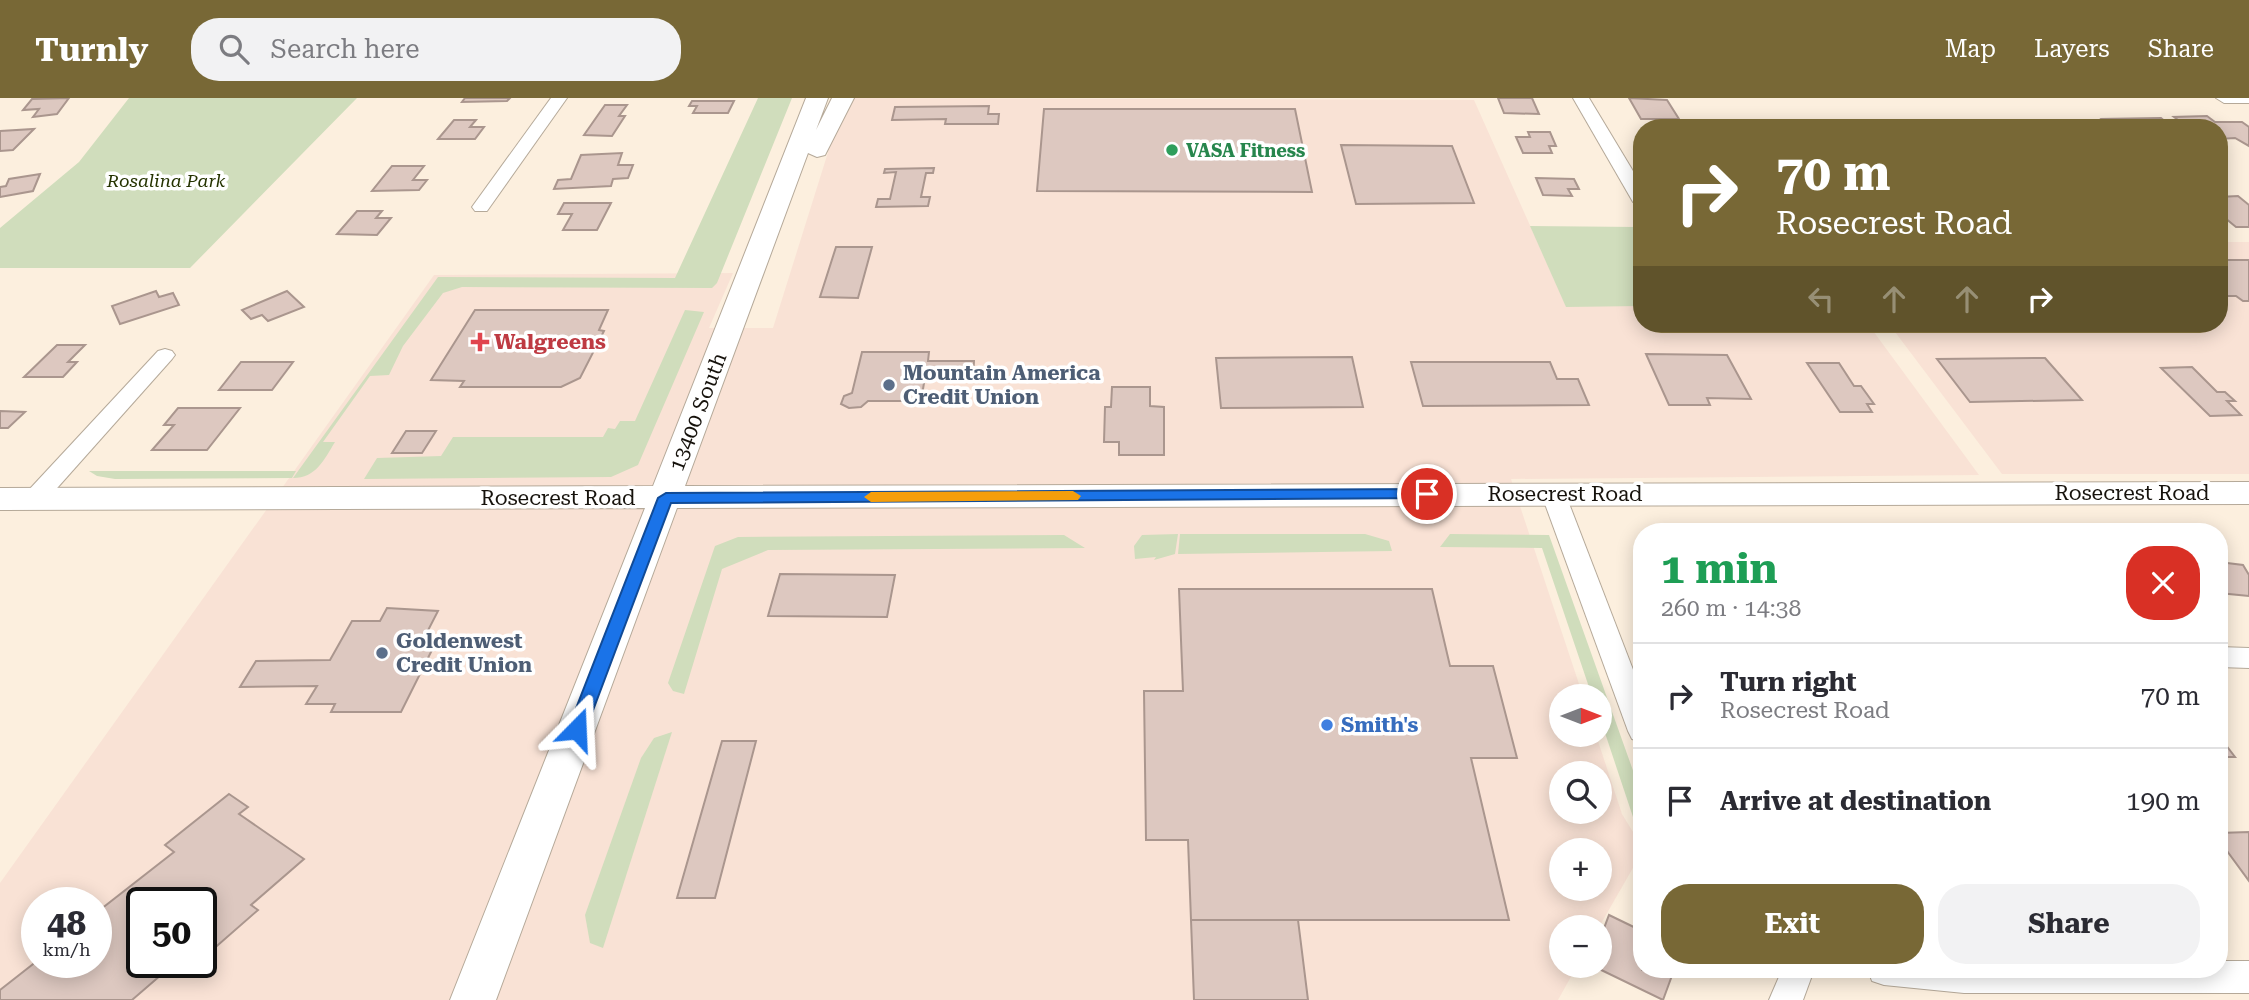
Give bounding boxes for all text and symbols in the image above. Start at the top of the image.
search box [191,18,681,81]
text: Turnly [35,30,149,69]
icon: search [215,30,253,68]
text: Search here [271,34,419,64]
text: Map [1945,35,1996,63]
text: Layers [2034,35,2110,63]
text: Share [2148,35,2214,63]
place label: VASA Fitness [1186,140,1305,161]
marker: VASA Fitness [1164,142,1180,158]
text: 70 m [1776,145,1891,202]
icon: right [1661,147,1752,238]
park label: Rosalina Park [106,170,226,191]
text: Rosecrest Road [1776,204,2012,242]
icon: left [1802,280,1840,318]
icon: ahead [1875,280,1913,318]
icon: ahead [1948,280,1986,318]
icon: right [2021,280,2059,318]
place label: Walgreens [494,330,606,354]
marker: Walgreens [472,334,488,350]
street label: 13400 South [664,349,732,475]
place label: Mountain America Credit Union [903,361,1101,409]
marker: Mountain America Credit Union [881,377,897,393]
pin [1397,464,1457,524]
icon: arrive [1408,475,1446,513]
street label: Rosecrest Road [2054,481,2210,505]
street label: Rosecrest Road [1487,482,1643,506]
street label: Rosecrest Road [480,486,636,510]
text: 1 min [1661,544,1778,593]
button: close [2126,546,2200,620]
text: 260 m · 14:38 [1661,595,1801,622]
place label: Goldenwest Credit Union [396,629,532,677]
marker: Goldenwest Credit Union [374,645,390,661]
text: Turn right [1720,667,1856,697]
icon: right [1661,677,1699,715]
text: 70 m [2141,681,2200,711]
north arrow [1549,684,1612,747]
map controls [1549,684,1612,978]
position arrow [540,692,614,766]
text: Rosecrest Road [1720,697,1890,724]
place label: Smith's [1341,713,1418,737]
marker: Smith's [1319,717,1335,733]
button: search [1549,761,1612,824]
icon: arrive [1661,782,1699,820]
text: Arrive at destination [1720,786,1991,816]
text: 190 m [2126,786,2200,816]
button: + [1549,838,1612,901]
button: Exit [1661,884,1924,964]
button: Share [1938,884,2200,964]
speed limit sign: 50 [126,887,217,978]
text: 48 [47,903,86,944]
button: − [1549,915,1612,978]
text: km/h [42,939,91,960]

